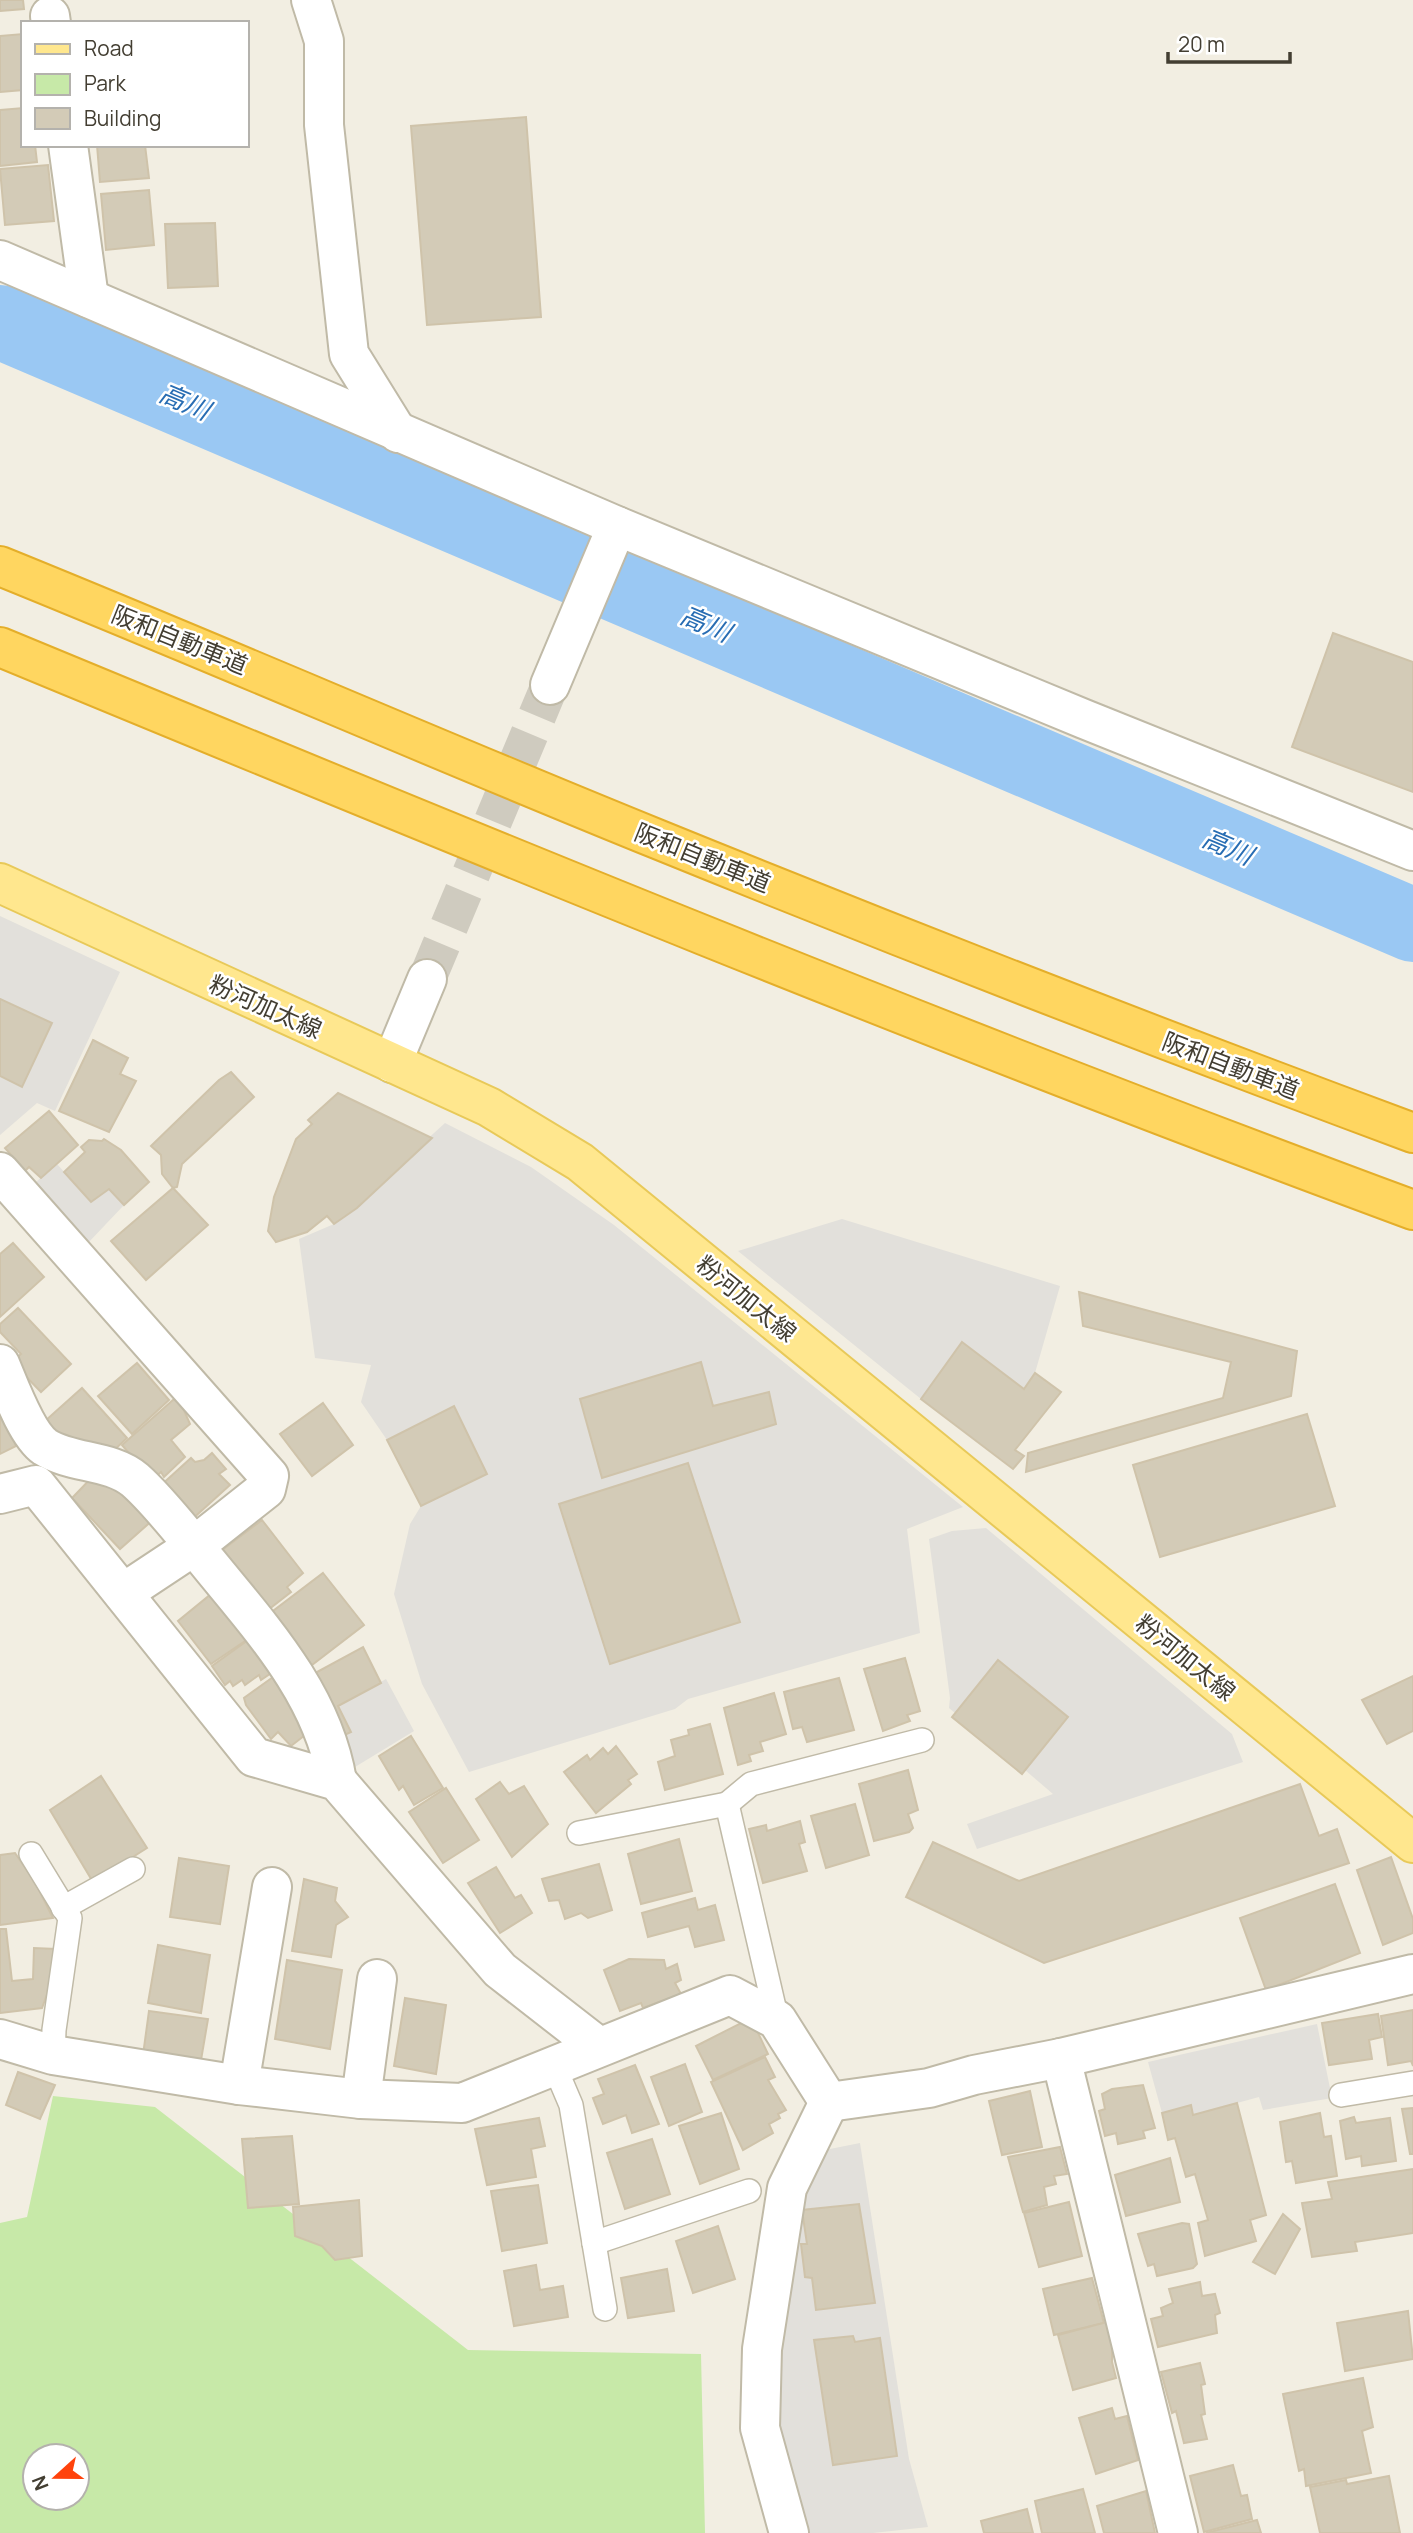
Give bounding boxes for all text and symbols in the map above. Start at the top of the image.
legend [21,21,248,147]
scale bar [1168,21,1290,65]
text: 20 m [1178,30,1225,58]
text: Road [84,34,134,62]
text: Park [84,69,126,97]
text: Building [84,104,161,132]
water label: 高川 [154,374,219,429]
water label: 高川 [675,596,740,651]
street label: 阪和自動車道 [107,597,253,681]
street label: 阪和自動車道 [630,815,776,899]
water label: 高川 [1197,819,1262,874]
street label: 粉河加太線 [204,967,328,1045]
street label: 阪和自動車道 [1158,1024,1304,1106]
street label: 粉河加太線 [690,1247,804,1349]
street label: 粉河加太線 [1129,1606,1243,1708]
north arrow [21,2442,91,2512]
text: N [26,2472,55,2494]

